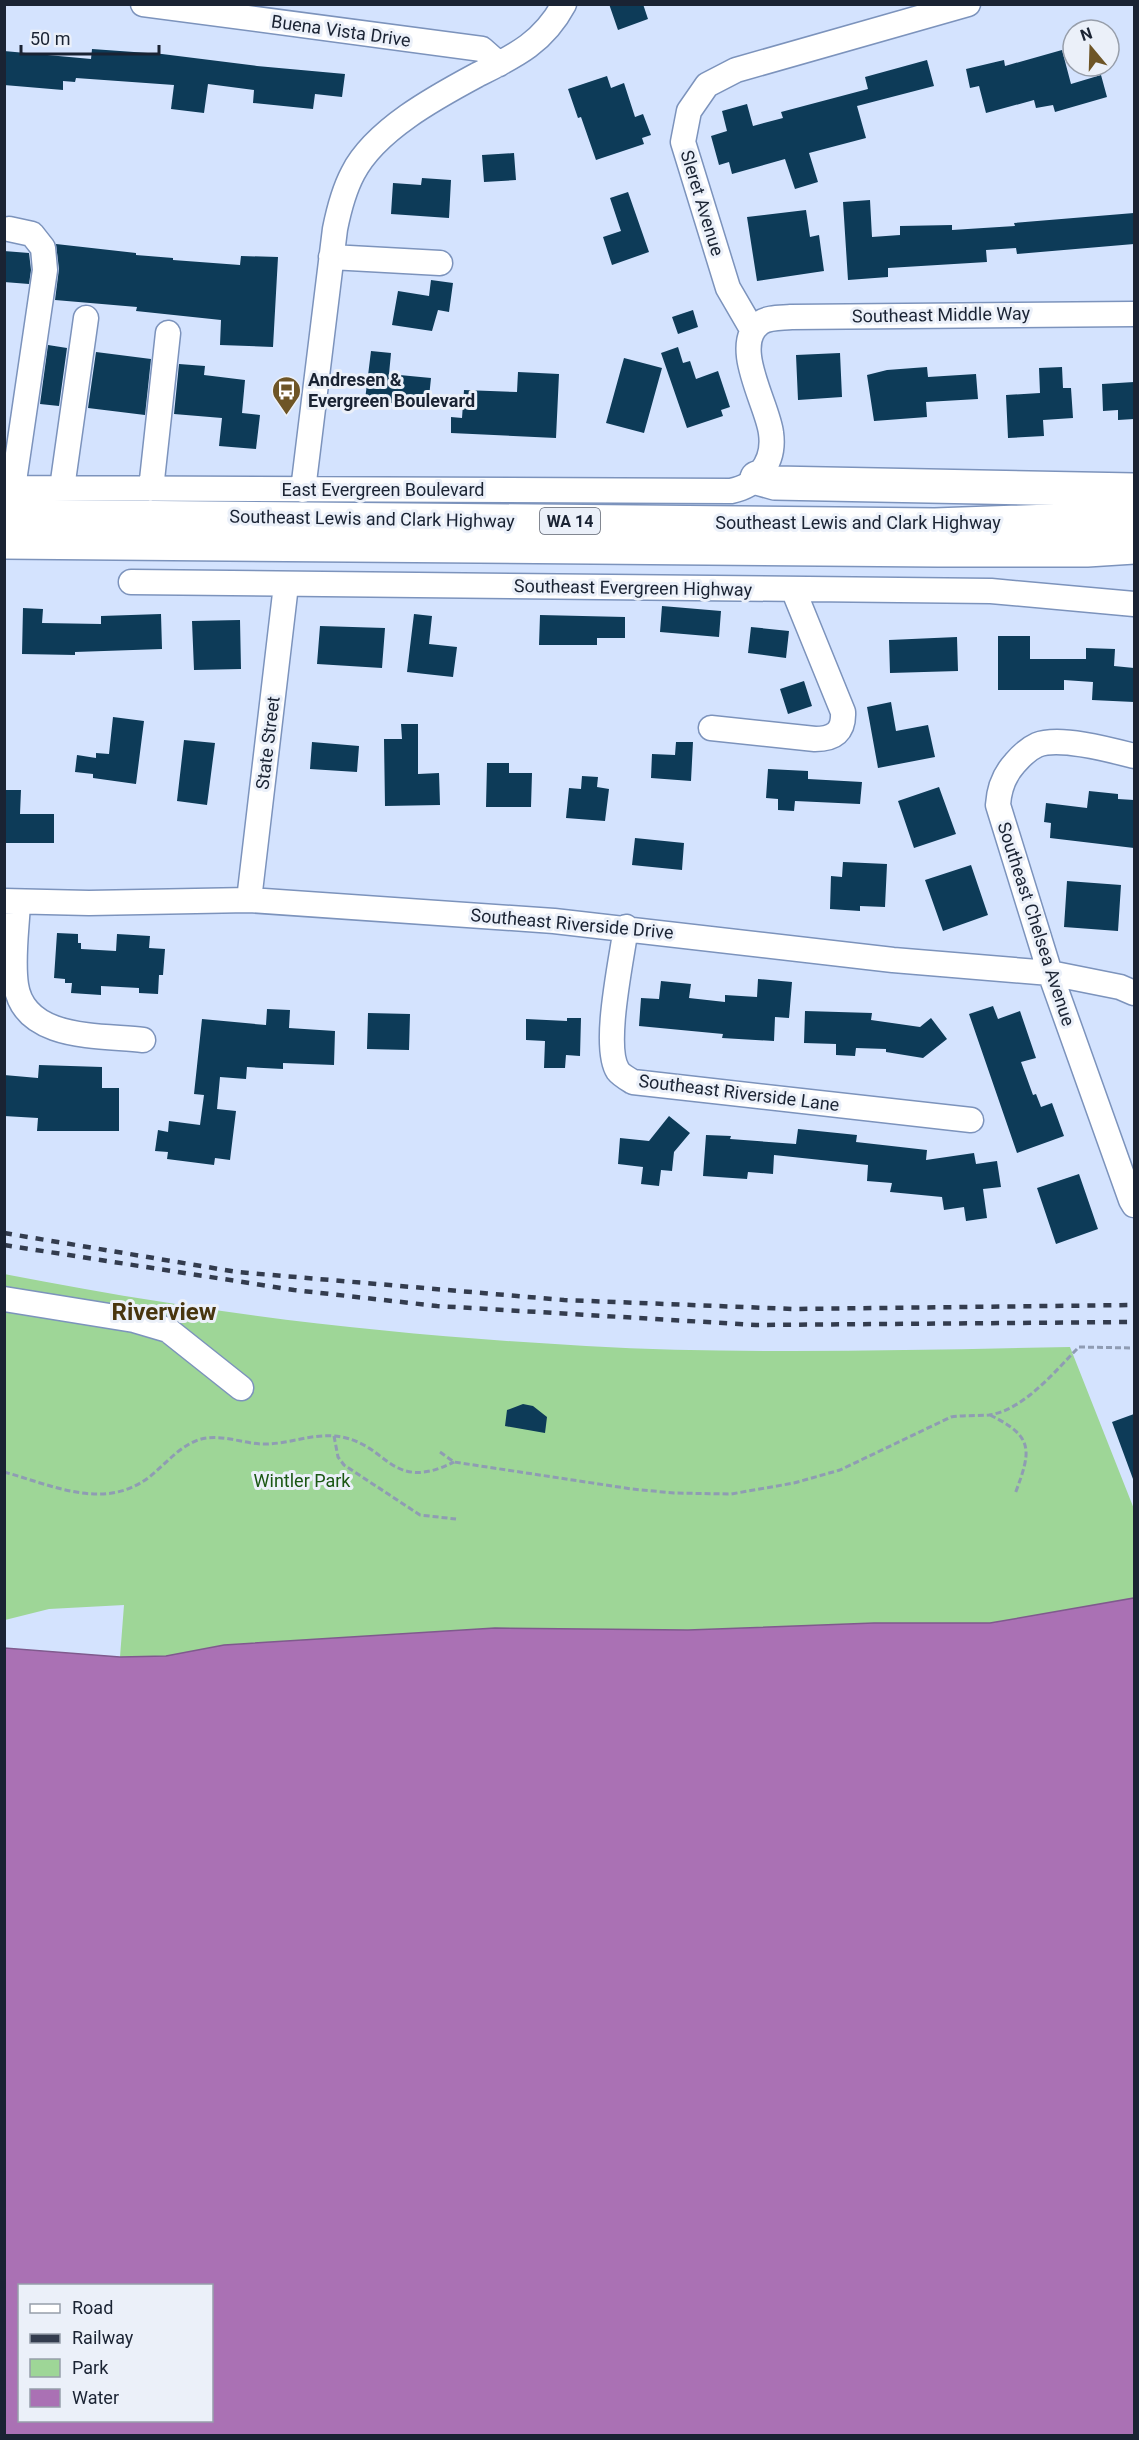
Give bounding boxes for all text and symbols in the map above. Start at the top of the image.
street label: Buena Vista Drive [270,10,412,51]
scale bar [21,18,159,56]
north arrow [1061,18,1121,78]
text: N [1078,23,1095,45]
text: 50 m [30,28,70,49]
street label: Sleret Avenue [676,148,728,258]
street label: Southeast Middle Way [852,302,1031,327]
place label: Andresen & Evergreen Boulevard [308,369,475,411]
bus stop icon: Andresen & Evergreen Boulevard [271,374,303,416]
street label: East Evergreen Boulevard [282,479,484,500]
street label: Southeast Lewis and Clark Highway [229,506,515,531]
road number: WA 14 [540,508,600,534]
street label: Southeast Lewis and Clark Highway [715,512,1001,533]
street label: Southeast Evergreen Highway [514,575,753,600]
street label: State Street [251,695,284,791]
street label: Southeast Chelsea Avenue [994,819,1079,1028]
street label: Southeast Riverside Drive [470,904,674,943]
street label: Southeast Riverside Lane [637,1070,841,1115]
district label: Riverview [112,1298,217,1326]
park label: Wintler Park [254,1470,351,1491]
legend [18,2284,213,2422]
text: Road [72,2297,113,2318]
text: Railway [72,2327,134,2348]
text: Park [72,2357,109,2378]
text: Water [72,2387,119,2408]

